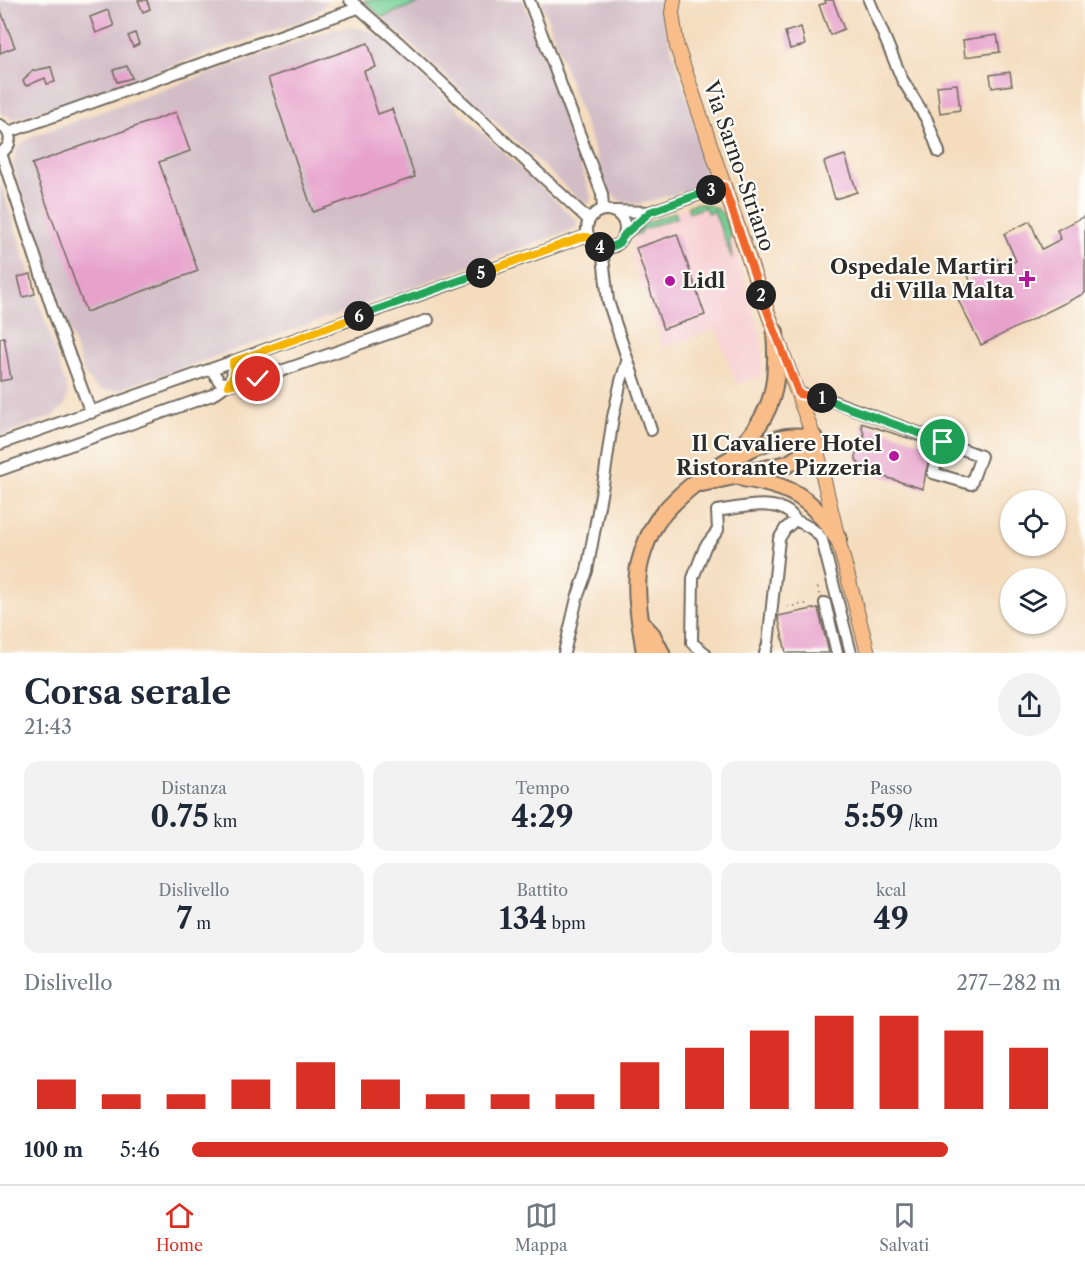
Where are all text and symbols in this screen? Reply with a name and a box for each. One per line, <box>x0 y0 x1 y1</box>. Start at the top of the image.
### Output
street label: Via Sarno-Striano <box>698 77 780 254</box>
pin: 3 <box>696 175 726 205</box>
text: 3 <box>706 180 716 200</box>
pin: 4 <box>585 232 615 262</box>
text: 4 <box>595 237 605 257</box>
place label: Ospedale Martiri di Villa Malta <box>830 254 1015 303</box>
pin: 5 <box>466 258 496 288</box>
text: 5 <box>477 263 485 283</box>
place label: Lidl <box>682 268 725 293</box>
marker: Ospedale Martiri di Villa Malta <box>1018 270 1036 288</box>
marker: Lidl <box>663 274 677 288</box>
pin: 2 <box>746 280 776 310</box>
text: 2 <box>756 285 766 305</box>
pin: 6 <box>344 301 374 331</box>
text: 6 <box>354 306 364 326</box>
pin <box>232 353 283 404</box>
icon: check <box>241 362 274 395</box>
pin: 1 <box>807 383 837 413</box>
text: 1 <box>818 388 826 408</box>
pin <box>917 416 968 467</box>
icon: arrive <box>926 425 959 458</box>
place label: Il Cavaliere Hotel Ristorante Pizzeria <box>676 431 883 480</box>
marker: Il Cavaliere Hotel Ristorante Pizzeria <box>887 449 901 463</box>
map controls <box>1000 490 1066 634</box>
button: locate <box>1000 490 1066 556</box>
button: layers <box>1000 568 1066 634</box>
text: Corsa serale <box>24 672 231 713</box>
button: share <box>998 673 1061 736</box>
text: 21:43 <box>24 715 72 739</box>
text: Distanza <box>161 778 227 798</box>
text: Tempo <box>516 778 569 798</box>
text: Passo <box>870 778 912 798</box>
text: 0.75 <box>150 798 209 835</box>
text: 4:29 <box>511 798 574 835</box>
text: 5:59 <box>844 798 904 835</box>
text: km <box>209 811 237 831</box>
text: /km <box>904 811 938 831</box>
text: Dislivello <box>158 880 229 900</box>
text: Battito <box>517 880 568 900</box>
text: kcal <box>876 880 906 900</box>
text: 7 <box>176 900 192 937</box>
text: 134 <box>499 900 547 937</box>
text: 49 <box>873 900 909 937</box>
text: m <box>192 913 211 933</box>
text: bpm <box>547 913 586 933</box>
text: Dislivello <box>24 971 112 995</box>
text: 277–282 m <box>957 971 1061 995</box>
text: 100 m <box>24 1138 83 1162</box>
text: 5:46 <box>120 1138 160 1162</box>
tab: Home <box>156 1199 203 1255</box>
tab: Mappa <box>515 1199 567 1255</box>
tab: Salvati <box>879 1199 929 1255</box>

